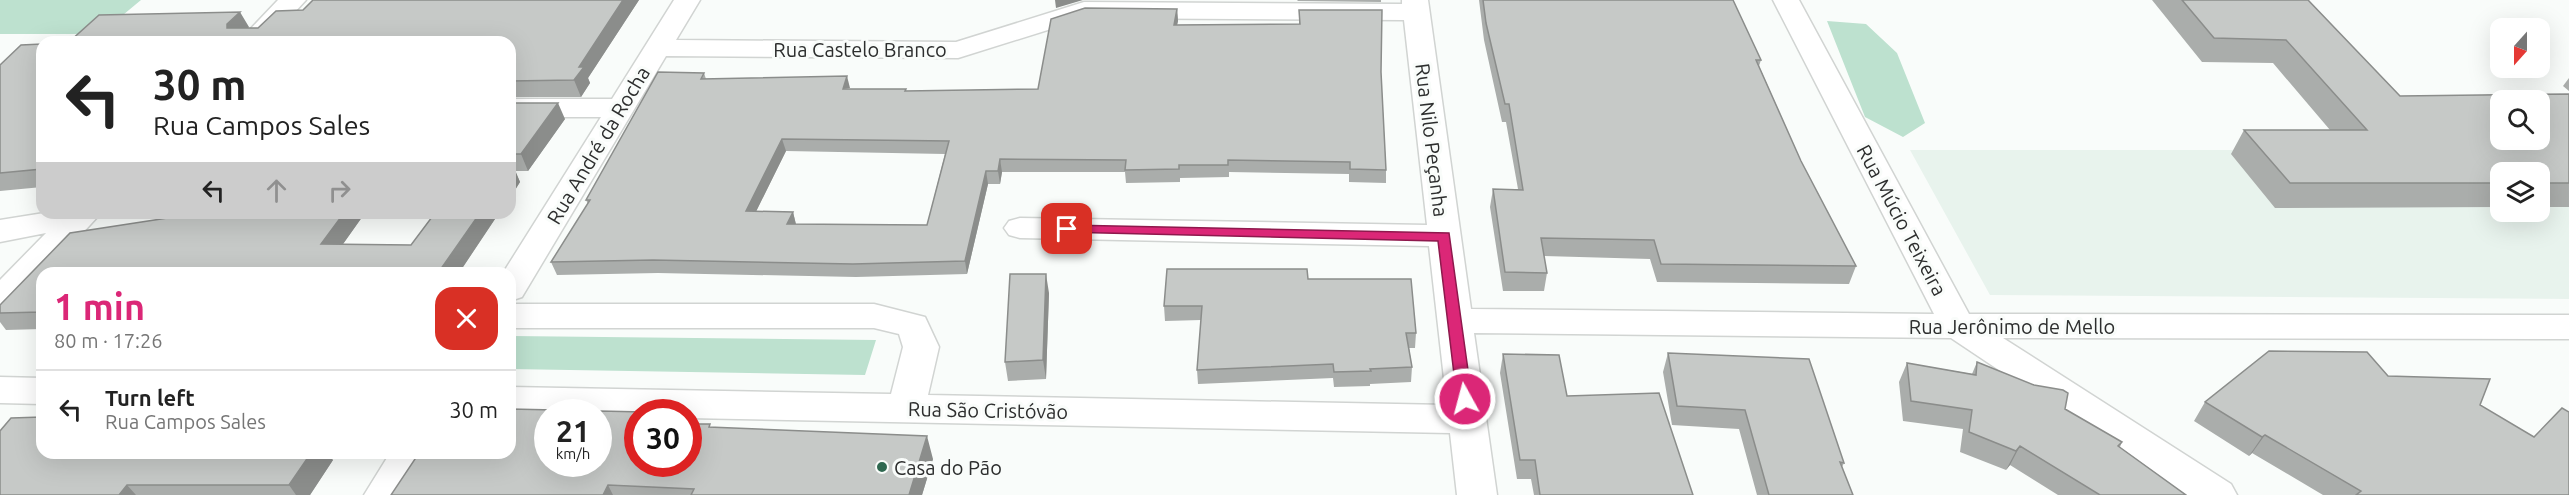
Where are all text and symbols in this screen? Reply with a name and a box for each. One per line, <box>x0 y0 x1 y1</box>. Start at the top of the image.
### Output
north arrow <box>2490 18 2550 78</box>
map controls <box>2490 18 2550 222</box>
street label: Rua Castelo Branco <box>773 38 947 61</box>
icon: left <box>54 60 132 138</box>
text: 30 m <box>153 61 247 108</box>
street label: Rua André da Rocha <box>542 62 654 228</box>
street label: Rua Nilo Peçanha <box>1411 62 1453 218</box>
button: search <box>2490 90 2550 150</box>
text: Rua Campos Sales <box>153 110 370 140</box>
street label: Rua Múcio Teixeira <box>1852 141 1952 299</box>
button: layers <box>2490 162 2550 222</box>
icon: left <box>197 174 230 207</box>
icon: ahead <box>260 174 293 207</box>
icon: right <box>323 174 356 207</box>
pin <box>1041 203 1092 254</box>
icon: arrive <box>1050 212 1083 245</box>
text: 1 min <box>54 286 145 327</box>
button: close <box>435 287 498 350</box>
street label: Rua Jerônimo de Mello <box>1909 315 2115 338</box>
text: 80 m · 17:26 <box>54 329 163 352</box>
position arrow <box>1433 367 1497 431</box>
text: Turn left <box>105 385 195 410</box>
icon: left <box>54 393 87 426</box>
text: 30 m <box>449 397 498 422</box>
street label: Rua São Cristóvão <box>908 397 1068 423</box>
speed limit sign: 30 <box>624 399 702 477</box>
text: Rua Campos Sales <box>105 410 266 433</box>
text: 21 <box>556 414 590 448</box>
text: km/h <box>556 445 590 462</box>
place label: Casa do Pão <box>894 456 1002 479</box>
marker: Casa do Pão <box>875 460 889 474</box>

